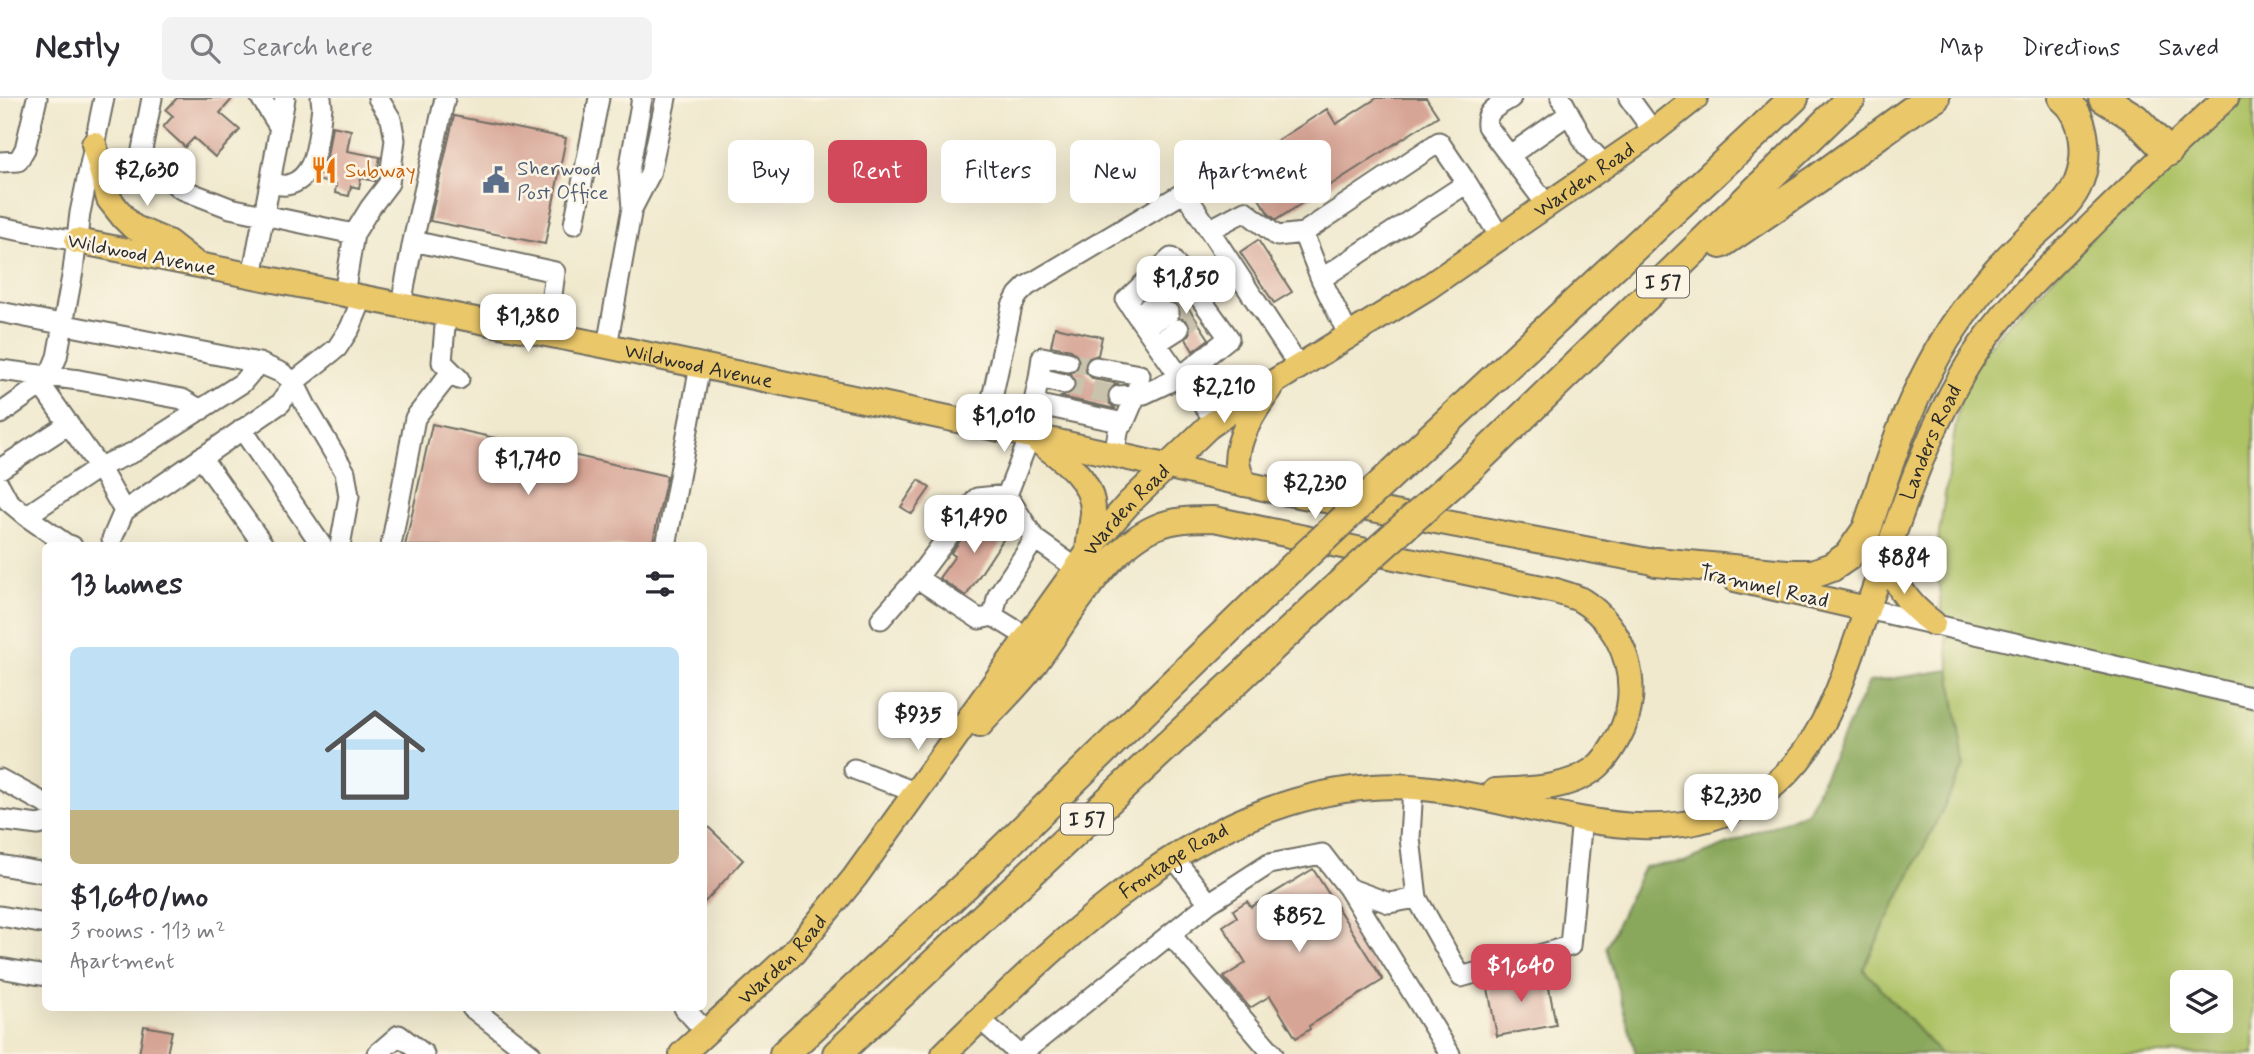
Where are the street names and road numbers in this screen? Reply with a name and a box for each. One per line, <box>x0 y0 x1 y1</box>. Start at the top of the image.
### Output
street label: Warden Road <box>1529 136 1641 225</box>
street label: Wildwood Avenue <box>65 227 219 283</box>
road number: I 57 <box>1637 266 1689 298</box>
street label: Wildwood Avenue <box>622 337 775 396</box>
street label: Landers Road <box>1894 380 1969 504</box>
street label: Warden Road <box>1077 458 1177 562</box>
street label: Trammel Road <box>1697 559 1831 615</box>
road number: I 57 <box>1061 804 1113 834</box>
street label: Frontage Road <box>1113 816 1233 906</box>
street label: Warden Road <box>732 909 834 1012</box>

